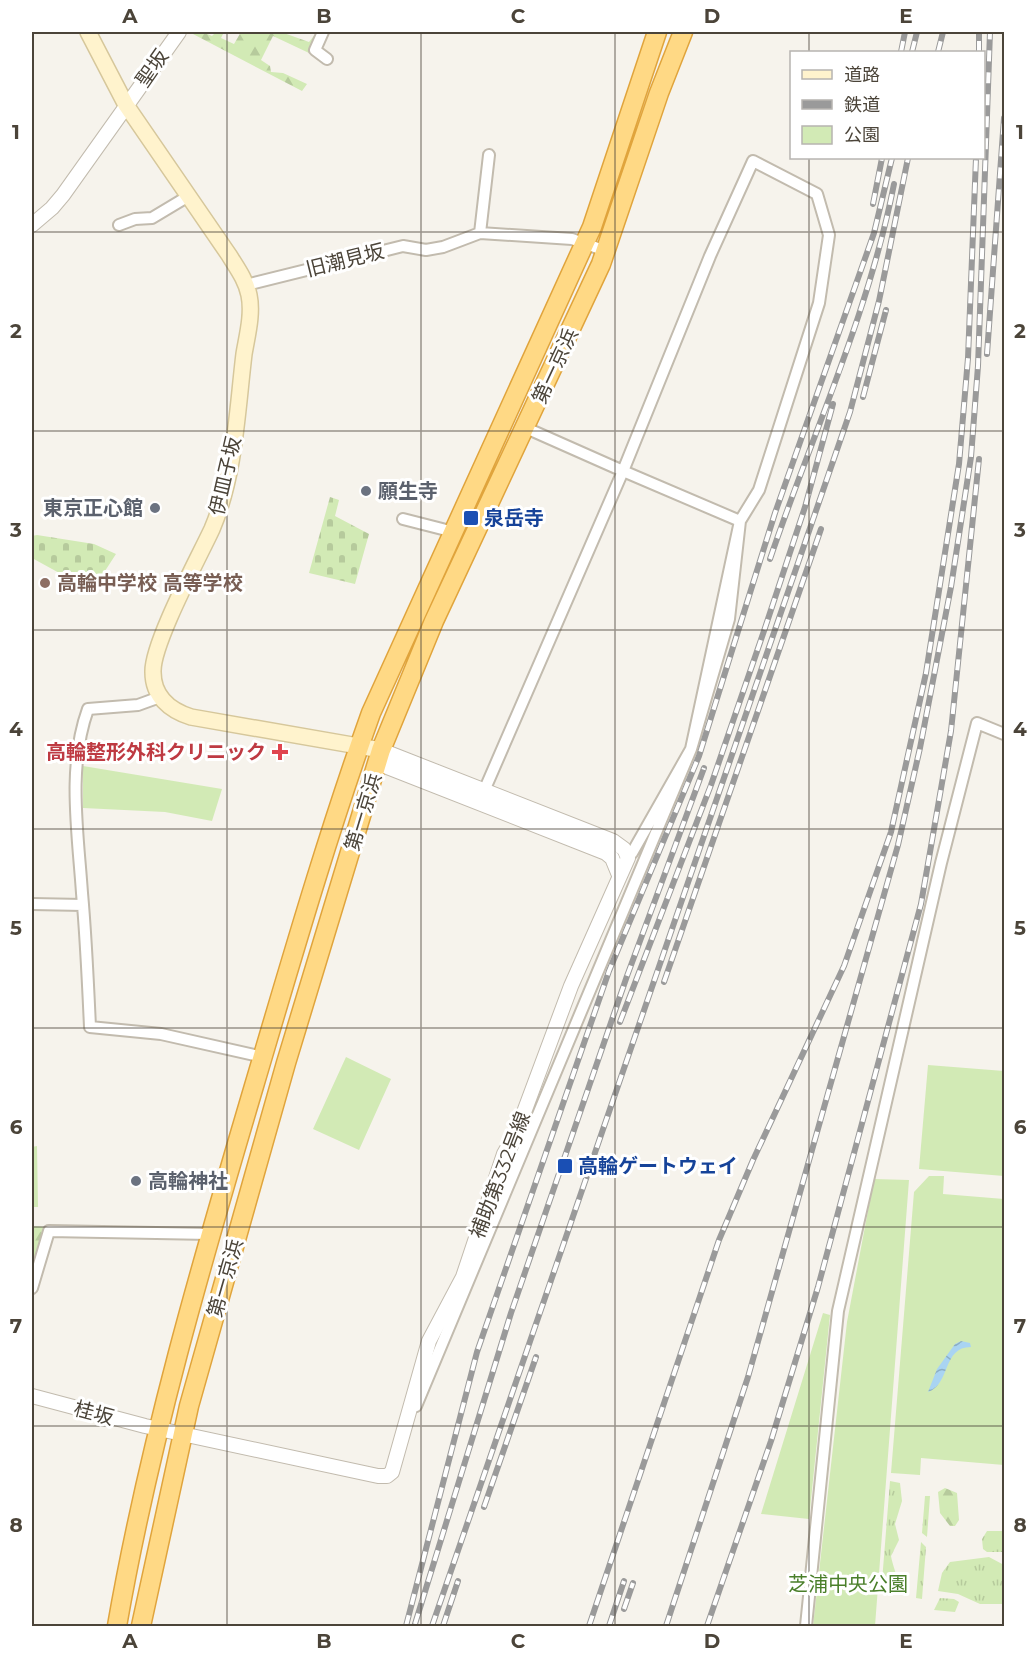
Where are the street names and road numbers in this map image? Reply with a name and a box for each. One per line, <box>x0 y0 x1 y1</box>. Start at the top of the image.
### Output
street label: 聖坂 <box>131 45 173 91</box>
street label: 旧潮見坂 <box>303 239 387 281</box>
street label: 第一京浜 <box>527 325 583 407</box>
street label: 伊皿子坂 <box>204 434 246 518</box>
street label: 第一京浜 <box>340 770 386 854</box>
street label: 補助第332号線 <box>465 1108 535 1242</box>
street label: 第一京浜 <box>202 1236 248 1320</box>
street label: 桂坂 <box>72 1396 116 1430</box>

